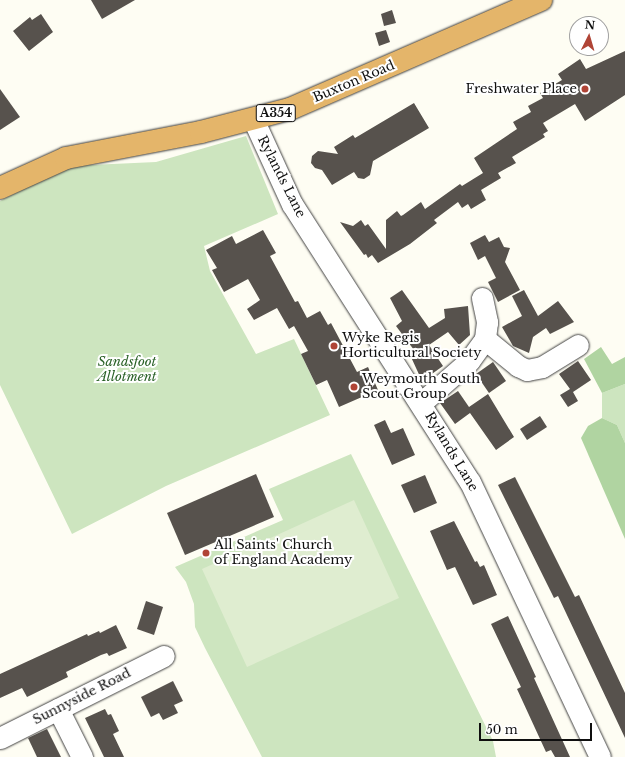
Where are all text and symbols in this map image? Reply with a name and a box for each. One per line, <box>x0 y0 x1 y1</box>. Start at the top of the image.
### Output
north arrow <box>569 16 609 56</box>
text: N <box>584 18 596 32</box>
street label: Buxton Road <box>311 58 397 106</box>
place label: Freshwater Place <box>465 81 577 97</box>
marker: Freshwater Place <box>580 84 590 94</box>
road number: A354 <box>255 103 297 123</box>
street label: Rylands Lane <box>254 133 308 221</box>
place label: Wyke Regis Horticultural Society <box>342 331 482 362</box>
marker: Wyke Regis Horticultural Society <box>329 341 339 351</box>
park label: Sandsfoot Allotment <box>97 355 157 386</box>
place label: Weymouth South Scout Group <box>362 372 480 403</box>
marker: Weymouth South Scout Group <box>349 382 359 392</box>
street label: Rylands Lane <box>421 409 481 495</box>
place label: All Saints' Church of England Academy <box>214 538 353 569</box>
marker: All Saints' Church of England Academy <box>201 548 211 558</box>
street label: Sunnyside Road <box>30 666 134 728</box>
scale bar <box>481 715 594 741</box>
text: 50 m <box>486 722 518 737</box>

